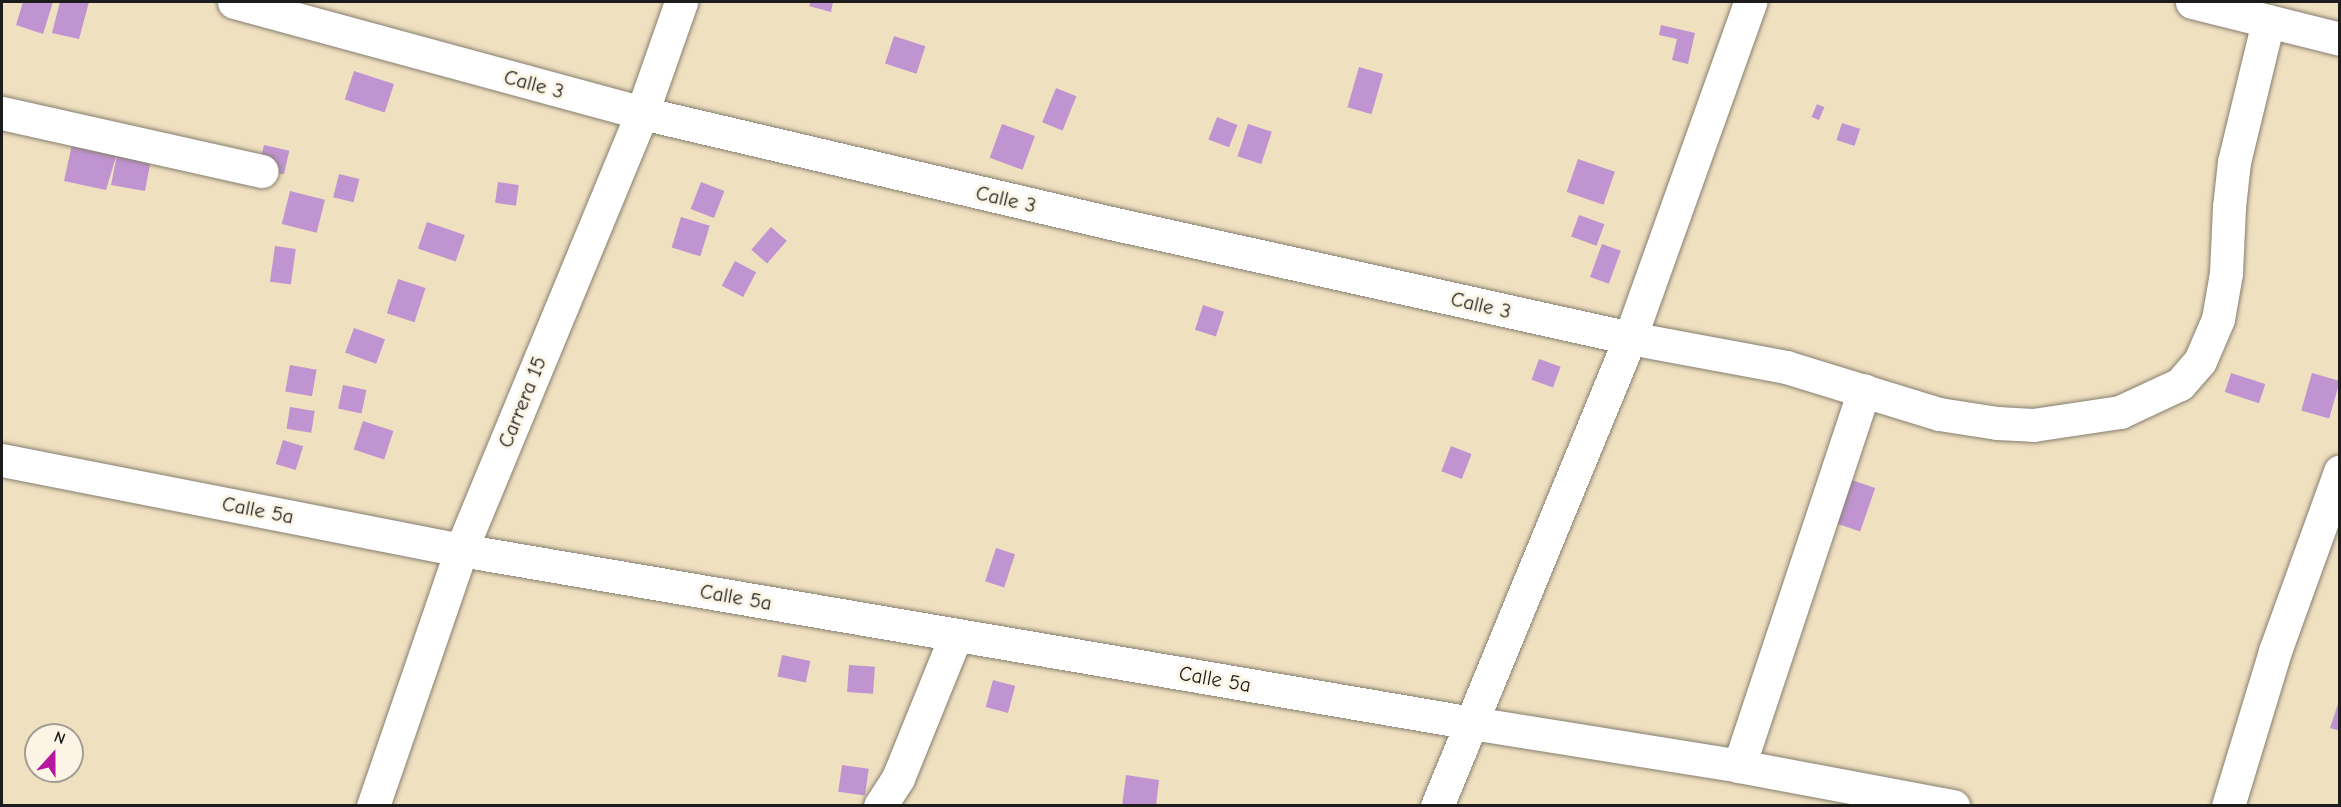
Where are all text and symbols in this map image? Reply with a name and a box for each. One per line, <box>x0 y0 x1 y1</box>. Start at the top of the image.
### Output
street label: Calle 3 <box>501 64 567 104</box>
street label: Calle 3 <box>973 180 1039 218</box>
street label: Calle 3 <box>1448 286 1514 324</box>
street label: Carrera 15 <box>492 353 552 451</box>
street label: Calle 5a <box>220 491 296 529</box>
street label: Calle 5a <box>698 578 774 616</box>
street label: Calle 5a <box>1177 660 1253 698</box>
north arrow <box>24 723 84 783</box>
text: N <box>52 728 68 748</box>

